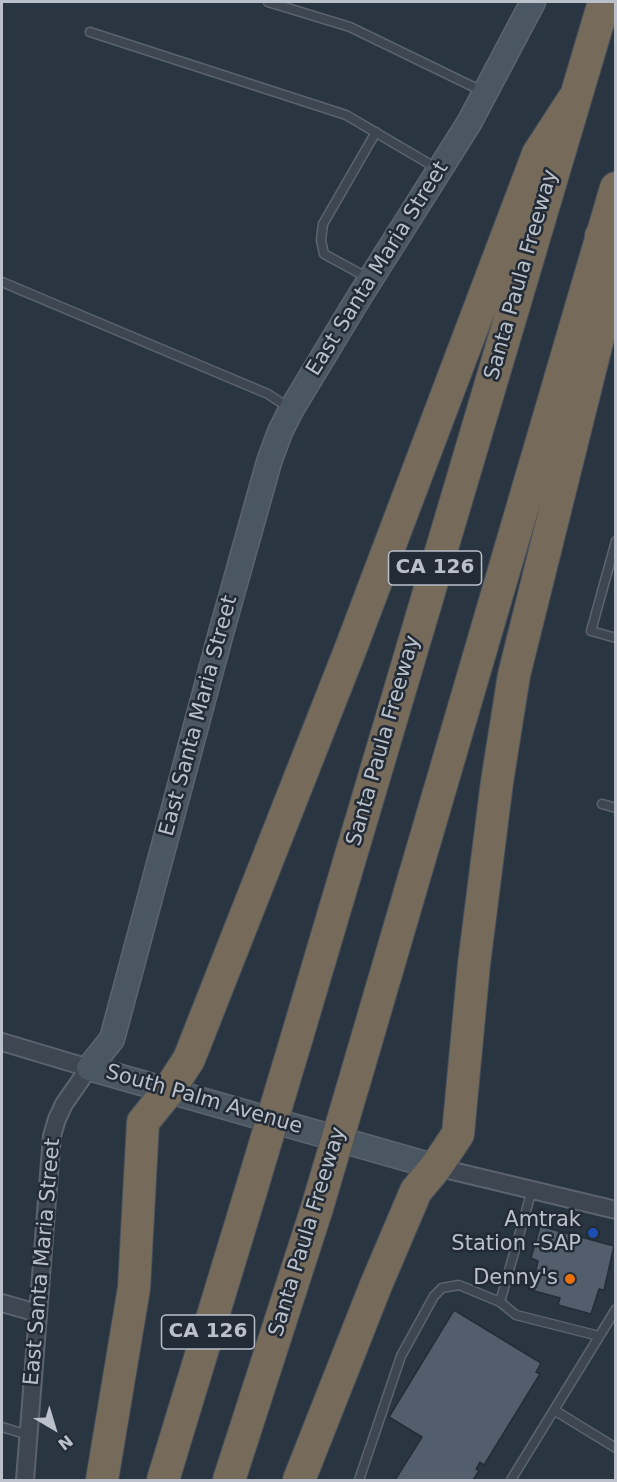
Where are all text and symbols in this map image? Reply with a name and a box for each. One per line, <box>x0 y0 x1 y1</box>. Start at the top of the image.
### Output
street label: East Santa Maria Street <box>302 157 454 381</box>
street label: Santa Paula Freeway <box>480 167 564 383</box>
road number: CA 126 <box>388 551 482 585</box>
street label: East Santa Maria Street <box>155 593 243 839</box>
street label: Santa Paula Freeway <box>342 633 426 849</box>
street label: South Palm Avenue <box>103 1060 305 1140</box>
street label: Santa Paula Freeway <box>264 1124 352 1340</box>
street label: East Santa Maria Street <box>20 1137 66 1387</box>
place label: Amtrak Station -SAP <box>451 1208 581 1258</box>
marker: Amtrak Station -SAP <box>586 1226 600 1240</box>
place label: Denny's <box>473 1266 558 1292</box>
marker: Denny's <box>563 1272 577 1286</box>
road number: CA 126 <box>162 1315 254 1349</box>
north arrow <box>24 1398 84 1458</box>
text: N <box>54 1431 77 1454</box>

